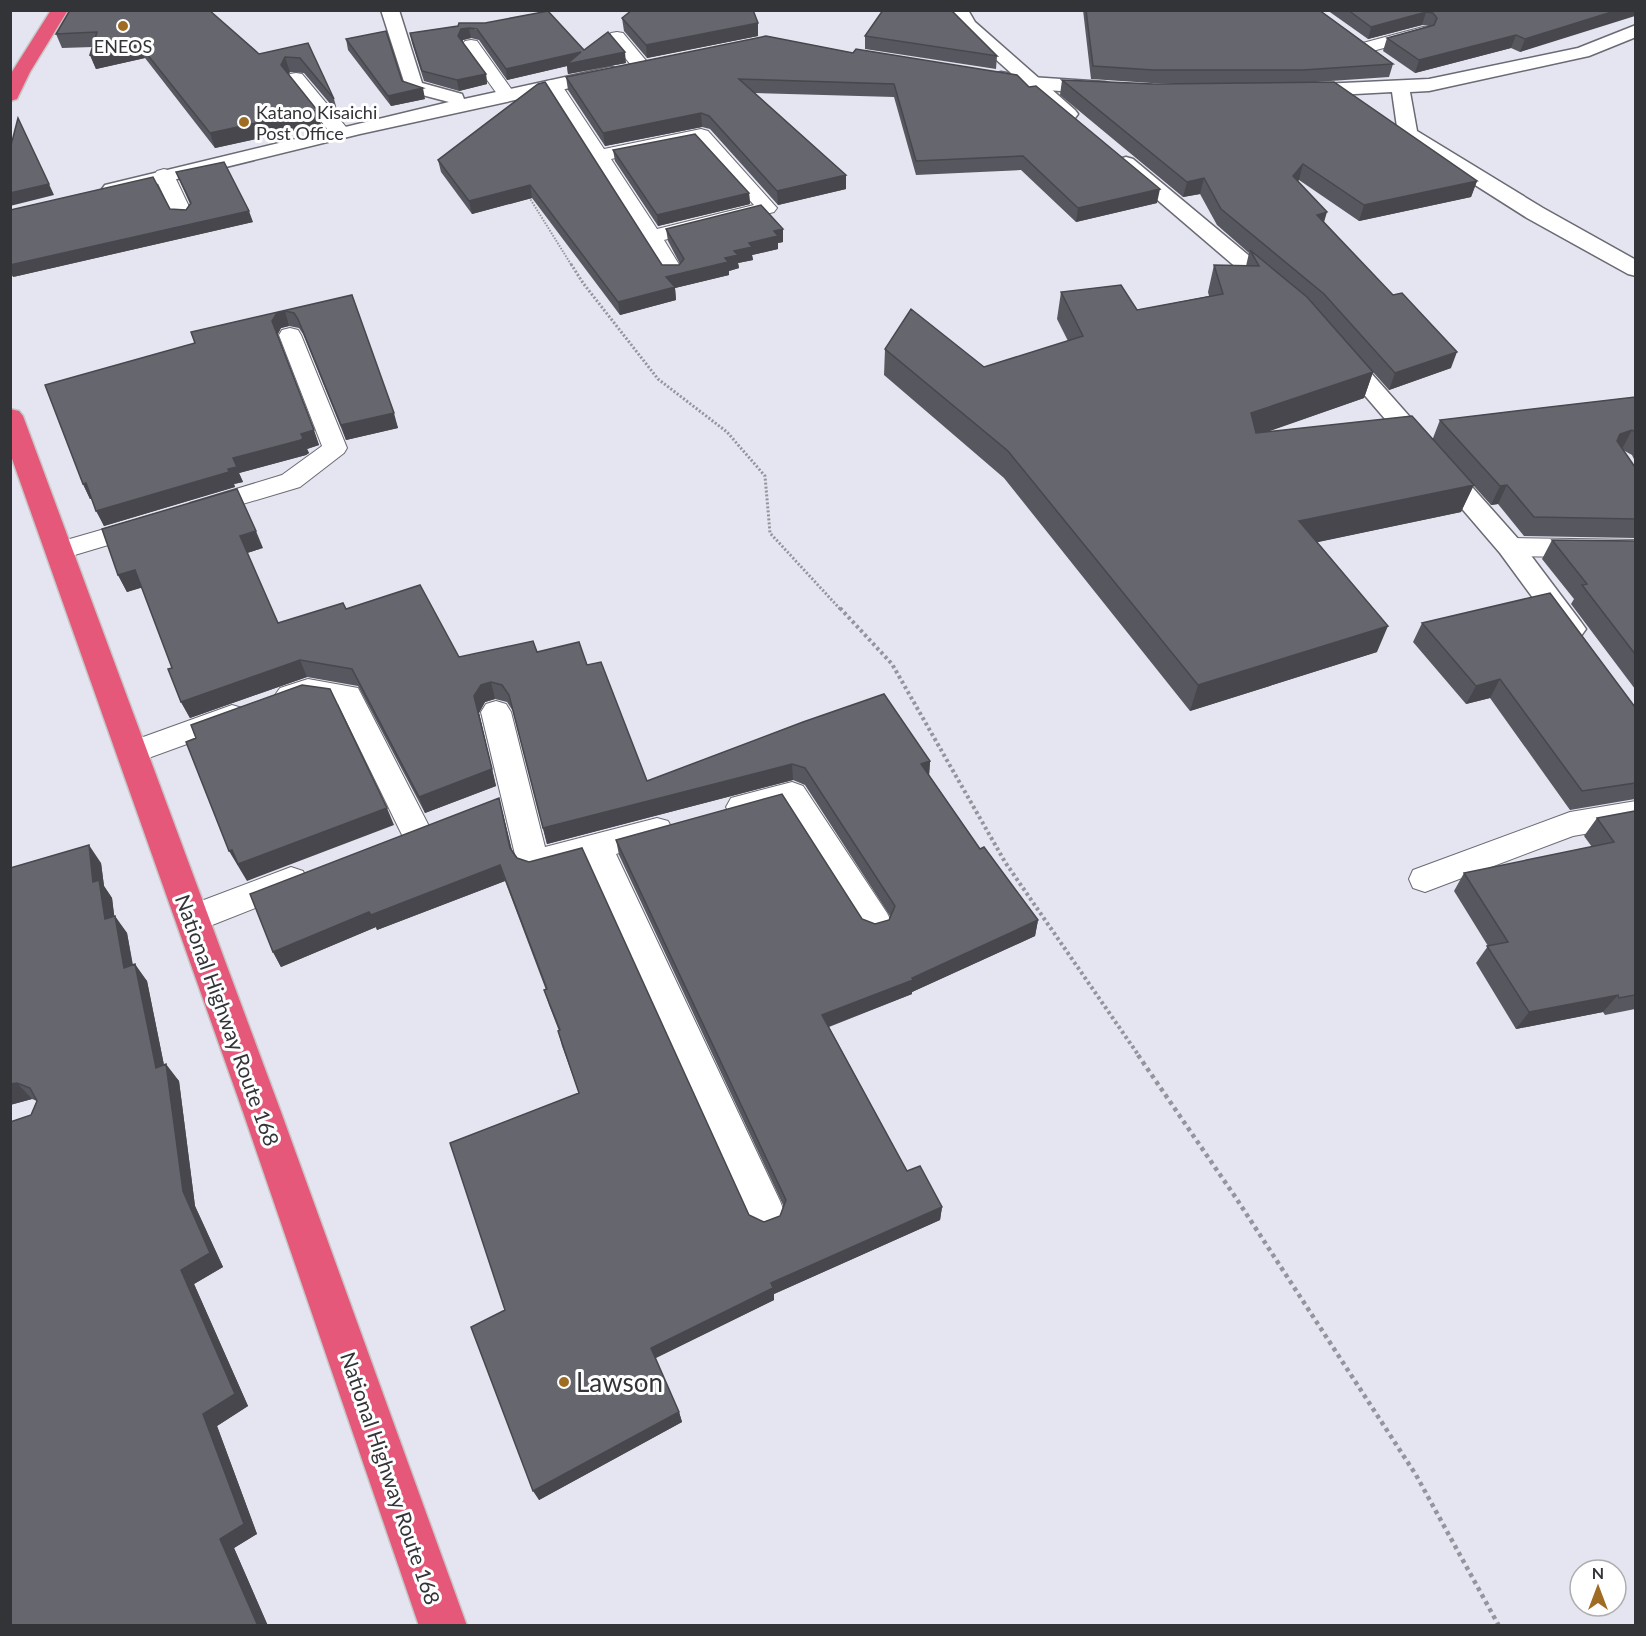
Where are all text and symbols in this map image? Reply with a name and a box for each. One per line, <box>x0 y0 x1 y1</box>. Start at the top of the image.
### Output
marker: ENEOS <box>116 19 130 33</box>
place label: ENEOS <box>94 35 152 57</box>
place label: Katano Kisaichi Post Office <box>256 101 377 144</box>
marker: Katano Kisaichi Post Office <box>237 115 251 129</box>
street label: National Highway Route 168 <box>171 891 285 1149</box>
street label: National Highway Route 168 <box>336 1348 446 1608</box>
place label: Lawson <box>576 1366 663 1398</box>
marker: Lawson <box>557 1375 571 1389</box>
north arrow <box>1568 1558 1628 1618</box>
text: N <box>1592 1563 1604 1582</box>

